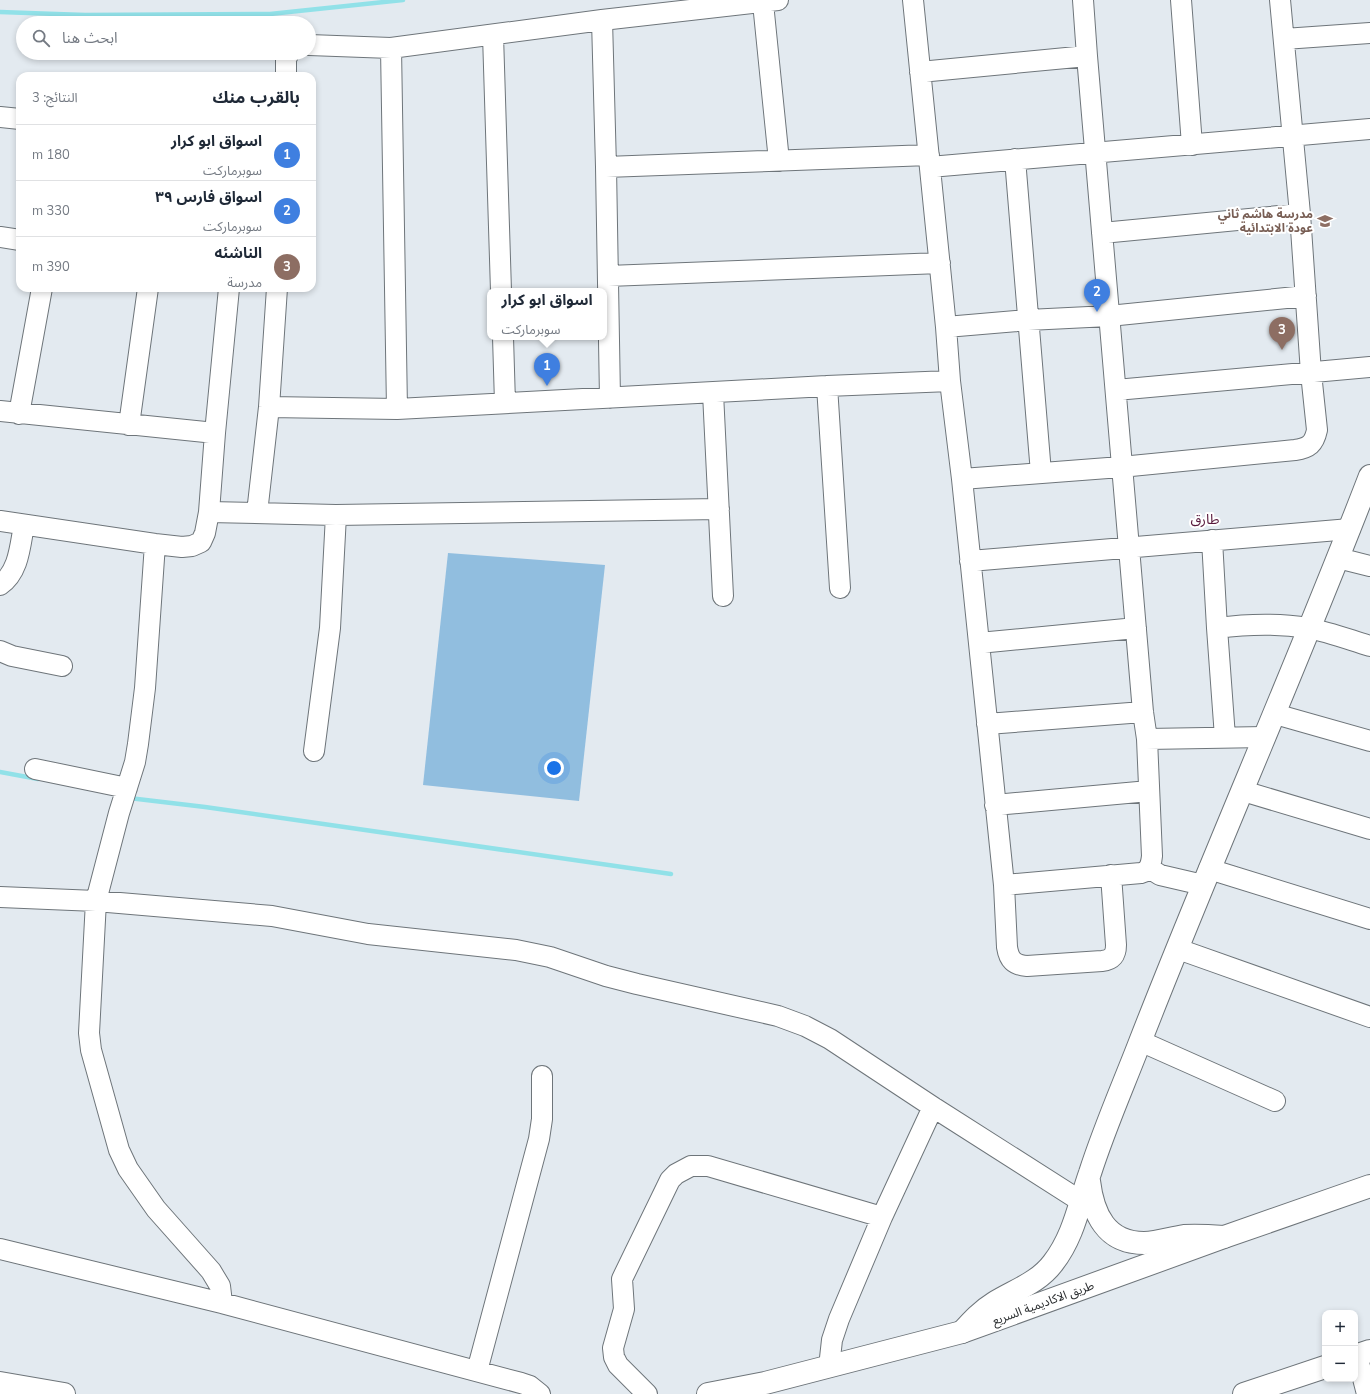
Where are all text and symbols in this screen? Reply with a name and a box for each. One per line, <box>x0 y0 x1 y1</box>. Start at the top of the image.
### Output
search box <box>16 16 316 60</box>
icon: search <box>30 27 52 49</box>
text: ابحث هنا <box>62 28 118 48</box>
text: بالقرب منك <box>213 86 300 109</box>
text: النتائج: 3 <box>32 89 78 107</box>
text: اسواق ابو كرار <box>171 131 262 151</box>
text: 180 m <box>32 146 70 164</box>
text: 1 <box>283 146 291 164</box>
text: سوبرماركت <box>203 162 262 180</box>
text: اسواق فارس ٣٩ <box>155 187 262 207</box>
text: 330 m <box>32 202 70 220</box>
text: 2 <box>283 202 291 220</box>
place label: مدرسة هاشم ثاني عودة الابتدائية <box>1218 206 1313 236</box>
school or university icon: مدرسة هاشم ثاني عودة الابتدائية <box>1316 212 1334 230</box>
text: سوبرماركت <box>203 218 262 236</box>
text: الناشئه <box>215 243 262 263</box>
text: 390 m <box>32 258 70 276</box>
text: 3 <box>283 258 291 276</box>
text: مدرسة <box>227 274 262 292</box>
pin: 2 <box>1084 279 1110 312</box>
popup <box>487 288 607 340</box>
text: اسواق ابو كرار <box>501 290 593 310</box>
pin: 3 <box>1269 317 1295 350</box>
text: سوبرماركت <box>501 321 560 339</box>
pin: 1 <box>534 353 560 386</box>
district label: طارق <box>1190 510 1220 529</box>
your location <box>544 758 564 778</box>
street label: طريق الاكاديمية السريع <box>990 1277 1097 1330</box>
map controls <box>1322 1310 1358 1382</box>
button: + <box>1322 1310 1358 1346</box>
button: − <box>1322 1346 1358 1382</box>

